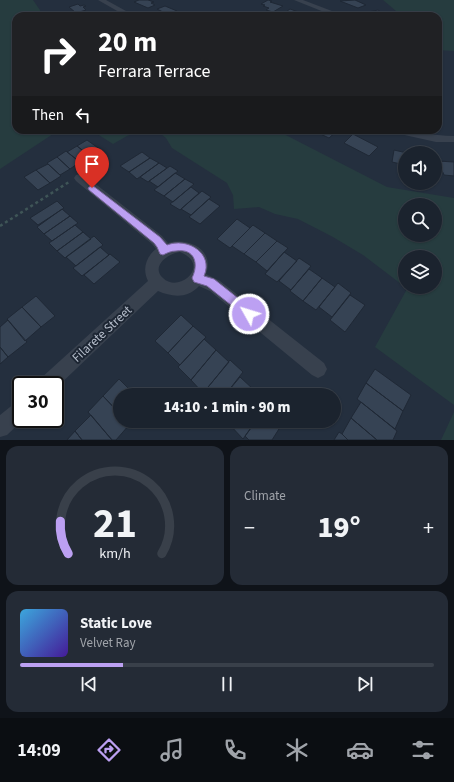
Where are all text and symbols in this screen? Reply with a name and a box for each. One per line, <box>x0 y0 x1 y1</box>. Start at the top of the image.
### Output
text: 20 m <box>98 22 157 62</box>
icon: right <box>32 28 84 80</box>
text: Ferrara Terrace <box>98 59 210 84</box>
icon: left <box>72 104 94 126</box>
text: Then <box>32 105 64 126</box>
map controls <box>398 146 442 294</box>
button: sound <box>398 146 442 190</box>
pin <box>75 147 109 188</box>
icon: arrive <box>81 153 103 175</box>
button: search <box>398 198 442 242</box>
button: layers <box>398 250 442 294</box>
position arrow <box>228 293 270 335</box>
street label: Filarete Street <box>68 301 136 367</box>
speed limit sign: 30 <box>12 376 64 428</box>
text: 14:10 · 1 min · 90 m <box>164 397 290 418</box>
text: Climate <box>244 487 286 505</box>
text: 21 <box>93 493 137 553</box>
text: 19° <box>317 506 361 549</box>
text: − <box>244 512 255 544</box>
text: + <box>423 512 434 544</box>
text: km/h <box>99 542 131 563</box>
text: Static Love <box>80 613 152 634</box>
text: Velvet Ray <box>80 634 136 652</box>
icon: previous <box>78 673 100 695</box>
icon: pause <box>216 673 238 695</box>
icon: next <box>354 673 376 695</box>
icon: directions <box>95 736 123 764</box>
icon: music <box>158 736 186 764</box>
icon: phone <box>221 736 249 764</box>
icon: climate <box>283 736 311 764</box>
icon: car <box>346 736 374 764</box>
icon: filters <box>409 736 437 764</box>
text: 14:09 <box>17 738 61 763</box>

